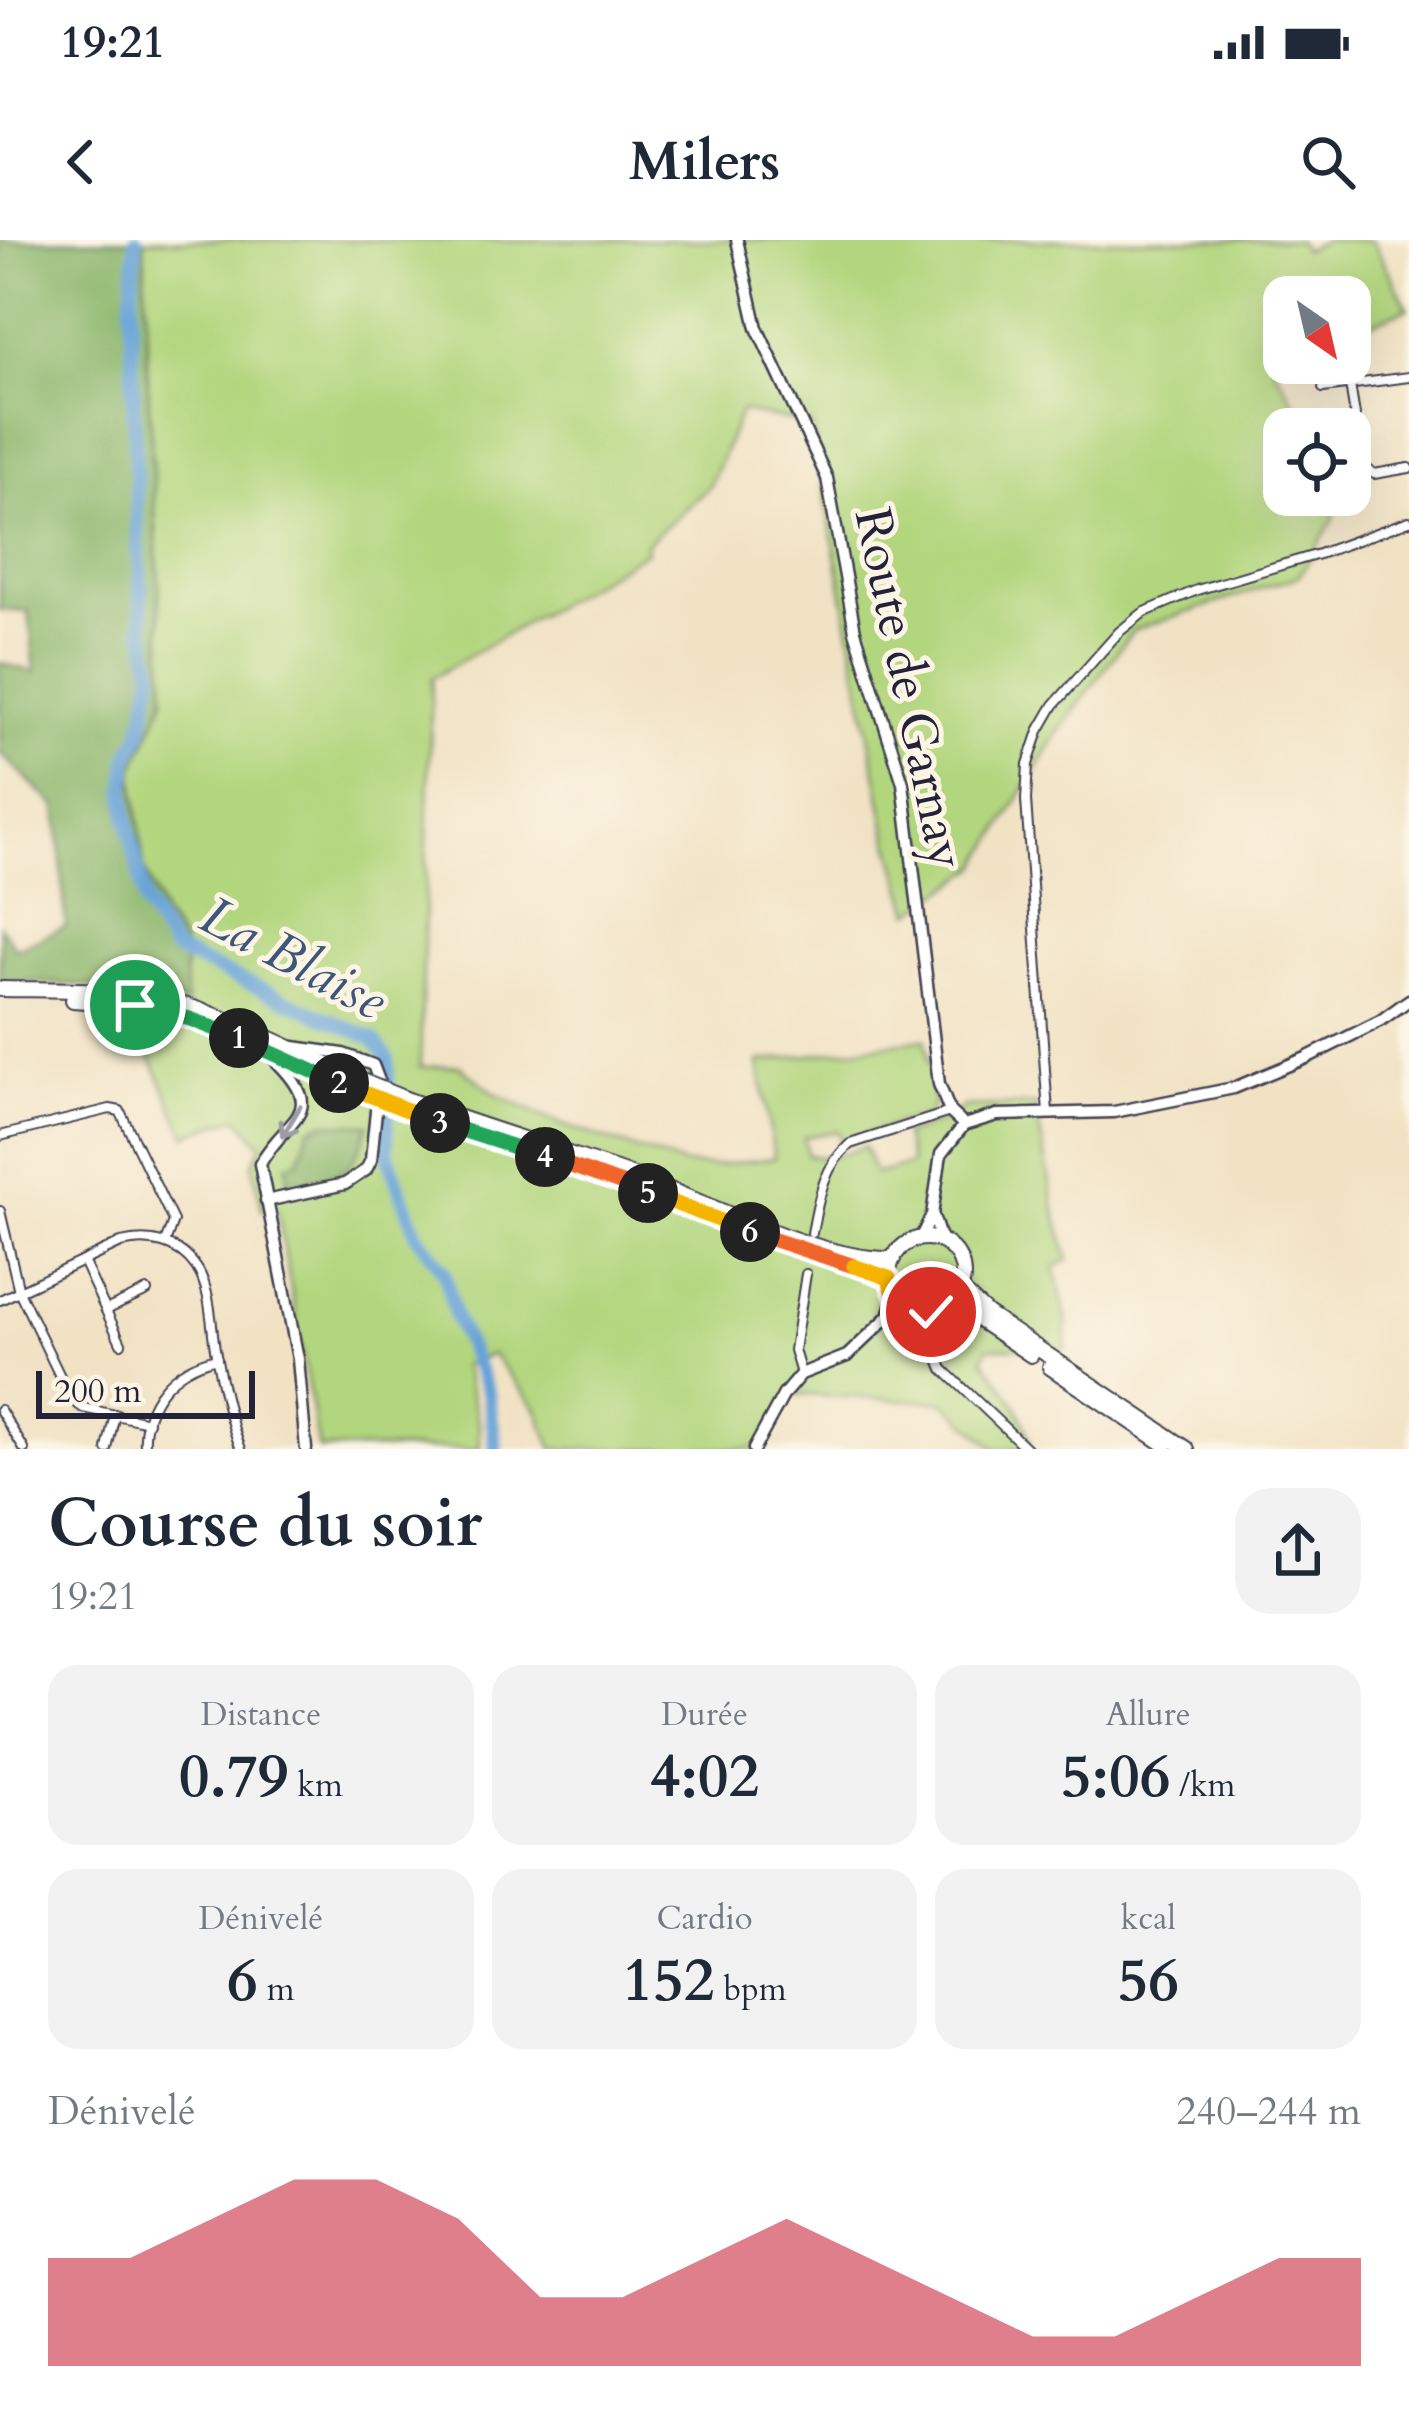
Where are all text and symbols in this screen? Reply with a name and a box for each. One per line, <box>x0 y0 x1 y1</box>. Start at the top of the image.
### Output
text: 19:21 <box>60 12 165 73</box>
text: Milers <box>629 126 780 199</box>
icon: back <box>48 129 114 195</box>
icon: search <box>1295 129 1361 195</box>
north arrow <box>1263 276 1371 384</box>
map controls <box>1263 276 1371 516</box>
button: locate <box>1263 408 1371 516</box>
street label: Route de Garnay <box>837 502 981 875</box>
water label: La Blaise <box>187 880 400 1039</box>
pin <box>84 954 186 1056</box>
icon: arrive <box>102 972 168 1038</box>
pin: 1 <box>209 1008 269 1068</box>
text: 1 <box>231 1015 247 1060</box>
pin: 2 <box>309 1053 369 1113</box>
text: 2 <box>331 1060 347 1105</box>
pin: 3 <box>410 1093 470 1153</box>
text: 3 <box>432 1100 448 1145</box>
one-way arrow <box>278 1105 302 1139</box>
pin: 4 <box>515 1127 575 1187</box>
text: 4 <box>537 1134 553 1179</box>
pin: 5 <box>618 1163 678 1223</box>
text: 5 <box>640 1170 656 1215</box>
pin: 6 <box>720 1202 780 1262</box>
text: 6 <box>742 1209 758 1254</box>
pin <box>880 1261 982 1363</box>
icon: check <box>898 1279 964 1345</box>
scale bar <box>36 1365 255 1418</box>
text: 200 m <box>54 1369 141 1414</box>
text: Course du soir <box>48 1480 482 1569</box>
button: share <box>1235 1488 1361 1614</box>
text: 19:21 <box>48 1570 138 1623</box>
text: Distance <box>201 1692 321 1737</box>
text: Durée <box>661 1692 748 1737</box>
text: Allure <box>1105 1692 1191 1737</box>
text: 0.79 <box>179 1737 288 1818</box>
text: 4:02 <box>650 1737 759 1818</box>
text: 5:06 <box>1061 1737 1170 1818</box>
text: km <box>288 1763 343 1808</box>
text: /km <box>1170 1763 1236 1808</box>
text: Dénivelé <box>198 1896 323 1941</box>
text: Cardio <box>656 1896 753 1941</box>
text: kcal <box>1120 1896 1176 1941</box>
text: 6 <box>227 1941 258 2022</box>
text: 152 <box>622 1941 715 2022</box>
text: 56 <box>1117 1941 1179 2022</box>
text: m <box>258 1967 295 2012</box>
text: bpm <box>715 1967 787 2012</box>
text: Dénivelé <box>48 2085 196 2138</box>
text: 240–244 m <box>1176 2085 1361 2138</box>

